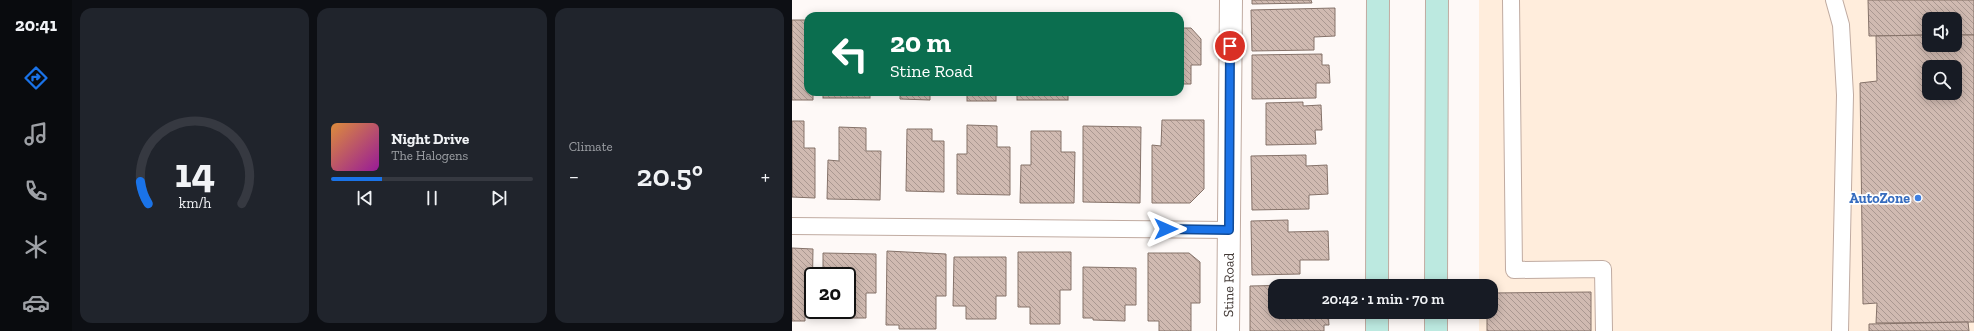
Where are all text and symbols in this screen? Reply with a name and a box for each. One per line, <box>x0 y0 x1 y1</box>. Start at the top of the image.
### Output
map controls <box>1922 12 1962 100</box>
button: sound <box>1922 12 1962 52</box>
text: 20:41 <box>15 14 57 36</box>
text: 20 m <box>890 26 951 59</box>
icon: left <box>824 28 876 80</box>
pin <box>1213 29 1247 63</box>
icon: arrive <box>1219 35 1241 57</box>
text: Stine Road <box>890 60 973 82</box>
button: search <box>1922 60 1962 100</box>
icon: directions <box>22 64 50 92</box>
icon: music <box>22 120 50 148</box>
text: Night Drive <box>391 130 469 148</box>
text: Climate <box>569 139 613 154</box>
text: 14 <box>174 147 215 197</box>
text: The Halogens <box>391 148 468 163</box>
text: 20.5° <box>637 158 703 194</box>
text: − <box>569 163 579 190</box>
text: + <box>761 163 770 190</box>
icon: phone <box>22 177 50 205</box>
icon: previous <box>354 187 376 209</box>
icon: pause <box>421 187 443 209</box>
icon: next <box>488 187 510 209</box>
place label: AutoZone <box>1849 190 1910 207</box>
marker: AutoZone <box>1913 193 1923 203</box>
text: km/h <box>178 194 211 211</box>
position arrow <box>1145 208 1187 250</box>
icon: climate <box>22 233 50 261</box>
street label: Stine Road <box>1220 252 1238 317</box>
speed limit sign: 20 <box>804 267 856 319</box>
icon: car <box>22 289 50 317</box>
text: 20:42 · 1 min · 70 m <box>1322 290 1444 308</box>

